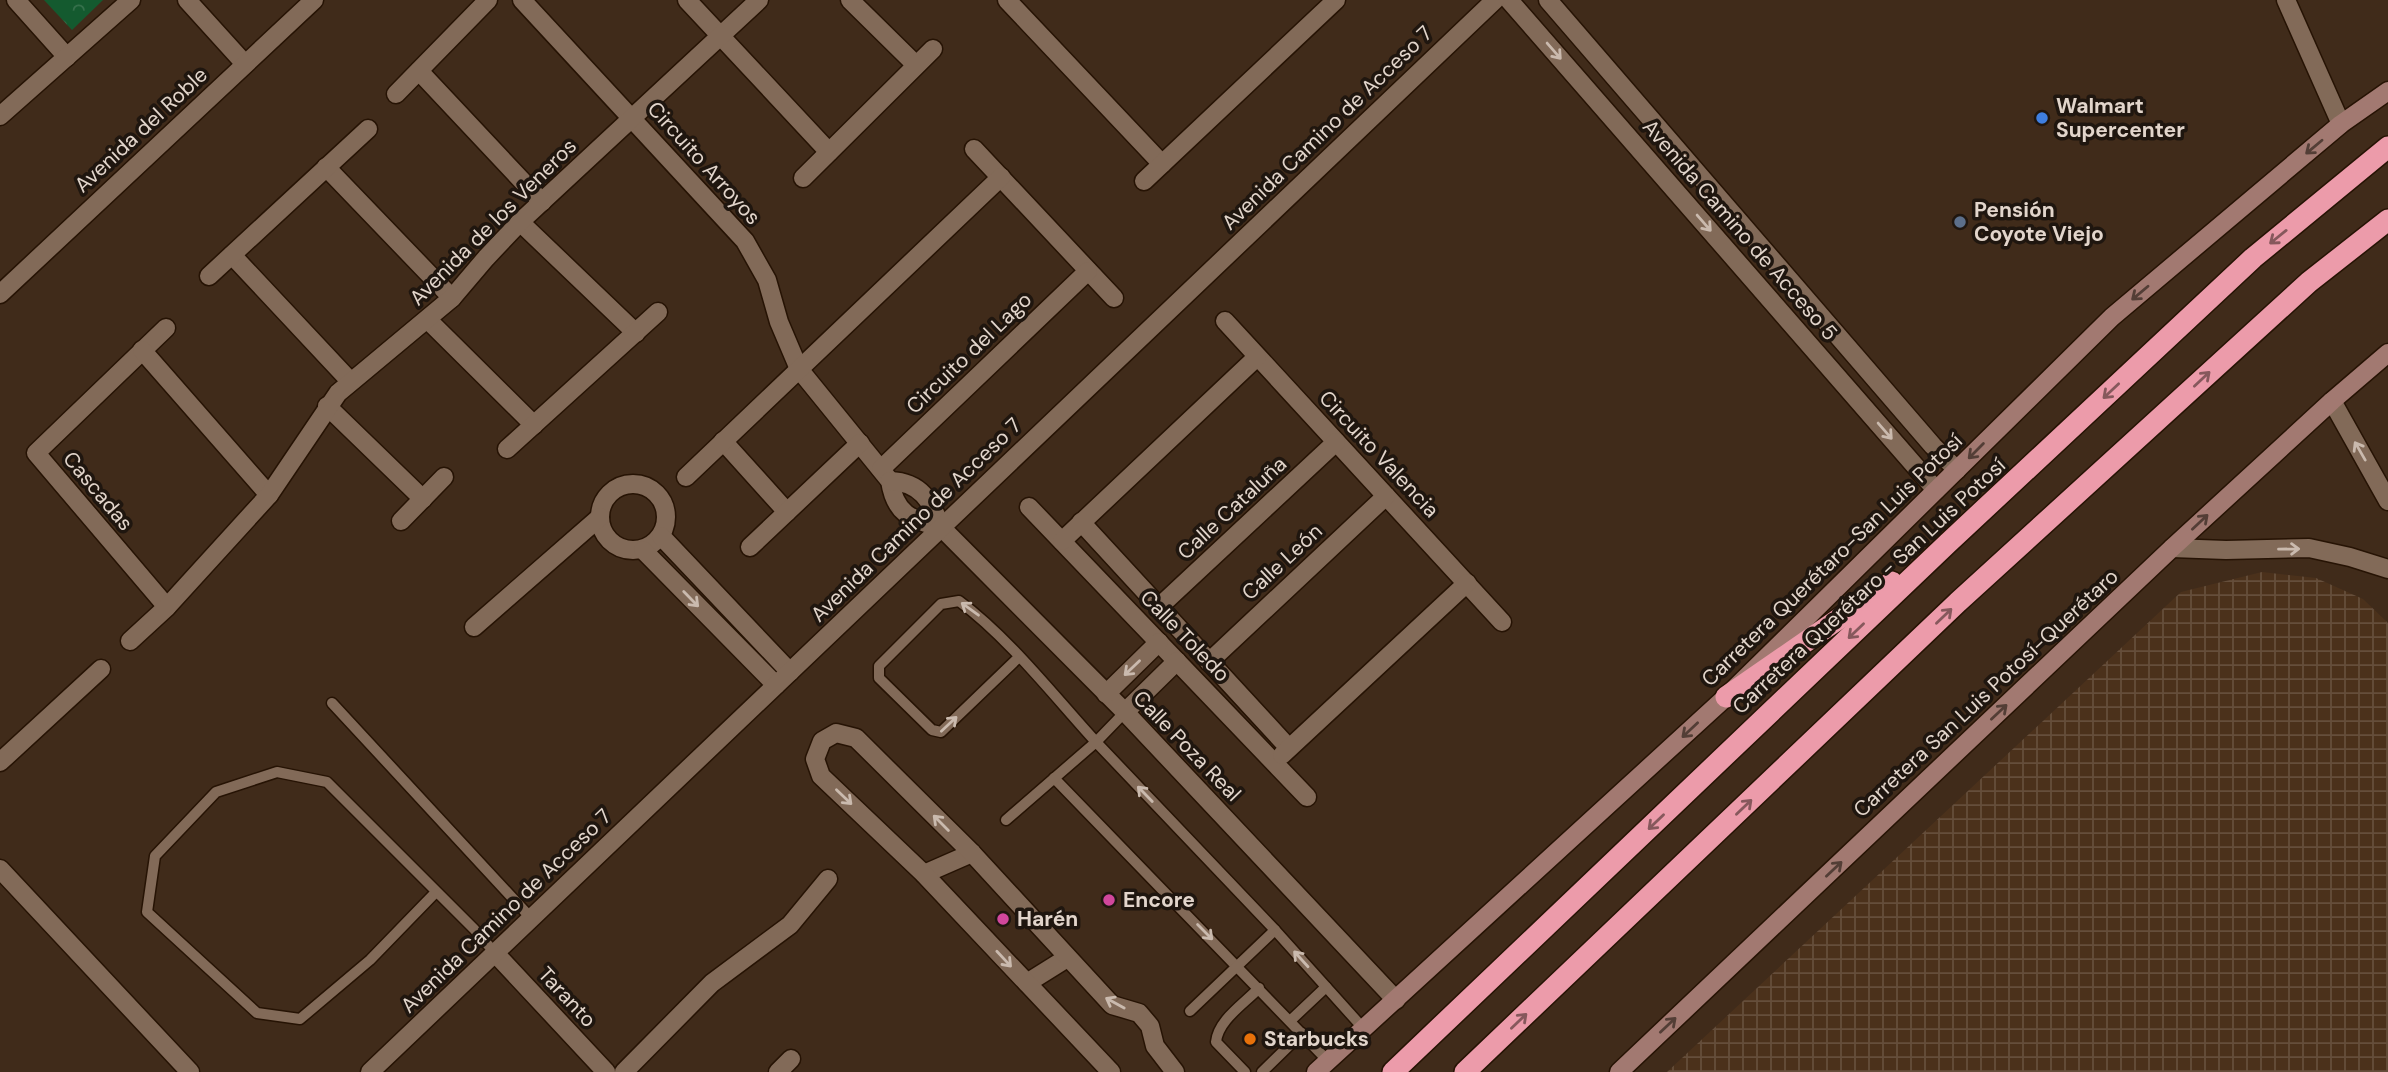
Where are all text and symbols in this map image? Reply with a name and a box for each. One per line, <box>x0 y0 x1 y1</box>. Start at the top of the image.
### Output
street label: Avenida Camino de Acceso 7 <box>1216 20 1438 236</box>
one-way arrow <box>1546 42 1562 60</box>
street label: Avenida del Roble <box>69 61 214 199</box>
place label: Walmart Supercenter <box>2056 92 2185 144</box>
street label: Circuito Arroyos <box>641 95 767 231</box>
marker: Walmart Supercenter <box>2034 110 2050 126</box>
street label: Avenida Camino de Acceso 5 <box>1636 114 1844 346</box>
street label: Avenida de los Veneros <box>403 132 583 312</box>
one-way arrow <box>2305 139 2323 155</box>
place label: Pensión Coyote Viejo <box>1974 196 2104 248</box>
one-way arrow <box>1696 213 1712 231</box>
marker: Pensión Coyote Viejo <box>1952 214 1968 230</box>
one-way arrow <box>2270 229 2288 245</box>
one-way arrow <box>2131 285 2149 301</box>
street label: Circuito del Lago <box>900 286 1038 420</box>
one-way arrow <box>2193 371 2210 388</box>
one-way arrow <box>2103 382 2120 399</box>
street label: Circuito Valencia <box>1313 384 1445 524</box>
street label: Avenida Camino de Acceso 7 <box>805 412 1027 628</box>
one-way arrow <box>1877 422 1893 440</box>
street label: Carretera Querétaro-San Luis Potosí <box>1695 427 1969 693</box>
one-way arrow <box>2353 441 2366 462</box>
one-way arrow <box>1968 442 1985 459</box>
street label: Cascadas <box>57 445 139 537</box>
street label: Calle Cataluña <box>1171 450 1293 566</box>
street label: Carretera Querétaro - San Luis Potosí <box>1726 452 2012 720</box>
one-way arrow <box>2191 514 2208 531</box>
street label: Calle León <box>1236 518 1328 606</box>
one-way arrow <box>2278 542 2301 555</box>
street label: Carretera San Luis Potosí-Querétaro <box>1848 563 2124 823</box>
street label: Calle Toledo <box>1134 584 1236 688</box>
one-way arrow <box>682 590 699 607</box>
one-way arrow <box>961 602 980 617</box>
one-way arrow <box>1935 608 1952 625</box>
one-way arrow <box>1848 622 1865 639</box>
one-way arrow <box>1124 660 1141 677</box>
street label: Calle Poza Real <box>1127 685 1247 807</box>
one-way arrow <box>1990 704 2007 721</box>
one-way arrow <box>940 715 957 732</box>
one-way arrow <box>1682 721 1699 738</box>
one-way arrow <box>1136 786 1153 803</box>
one-way arrow <box>835 789 852 806</box>
one-way arrow <box>1735 798 1752 815</box>
street label: Avenida Camino de Acceso 7 <box>395 803 617 1019</box>
one-way arrow <box>1648 813 1665 830</box>
one-way arrow <box>933 814 950 831</box>
one-way arrow <box>1825 860 1842 877</box>
place label: Encore <box>1123 886 1195 914</box>
marker: Encore <box>1101 892 1117 908</box>
place label: Harén <box>1017 905 1078 933</box>
marker: Harén <box>995 911 1011 927</box>
one-way arrow <box>1196 923 1213 940</box>
one-way arrow <box>996 950 1012 968</box>
one-way arrow <box>1292 951 1309 968</box>
street label: Taranto <box>532 961 602 1033</box>
one-way arrow <box>1106 996 1126 1010</box>
one-way arrow <box>1511 1012 1528 1029</box>
one-way arrow <box>1659 1017 1677 1034</box>
place label: Starbucks <box>1264 1025 1369 1053</box>
marker: Starbucks <box>1242 1031 1258 1047</box>

